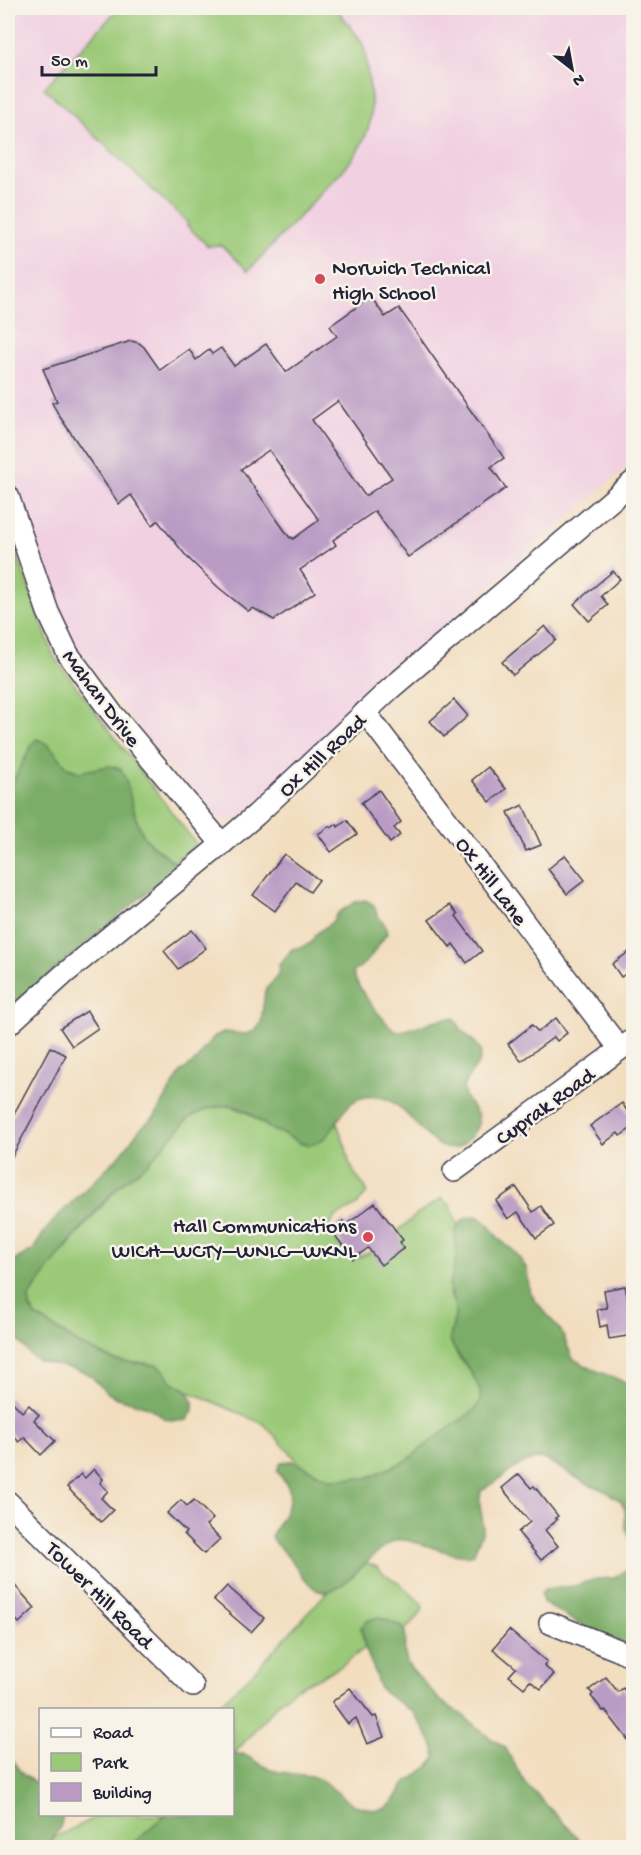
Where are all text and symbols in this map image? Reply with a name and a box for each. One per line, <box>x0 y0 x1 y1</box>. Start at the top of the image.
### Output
scale bar <box>42 39 156 77</box>
north arrow <box>542 39 602 99</box>
text: 50 m <box>51 52 88 73</box>
text: N <box>568 68 587 90</box>
place label: Norwich Technical High School <box>332 257 491 308</box>
marker: Norwich Technical High School <box>313 272 327 286</box>
street label: Mahan Drive <box>55 646 145 754</box>
street label: Ox Hill Road <box>275 708 374 804</box>
street label: Ox Hill Lane <box>448 833 532 932</box>
street label: Cuprak Road <box>492 1062 603 1153</box>
place label: Hall Communications WICH–WCTY–WNLC–WKNL <box>112 1215 357 1266</box>
marker: Hall Communications WICH–WCTY–WNLC–WKNL <box>361 1230 375 1244</box>
street label: Tower Hill Road <box>38 1536 159 1658</box>
legend <box>39 1708 234 1816</box>
text: Road <box>93 1724 134 1745</box>
text: Park <box>92 1754 129 1775</box>
text: Building <box>92 1784 152 1805</box>

